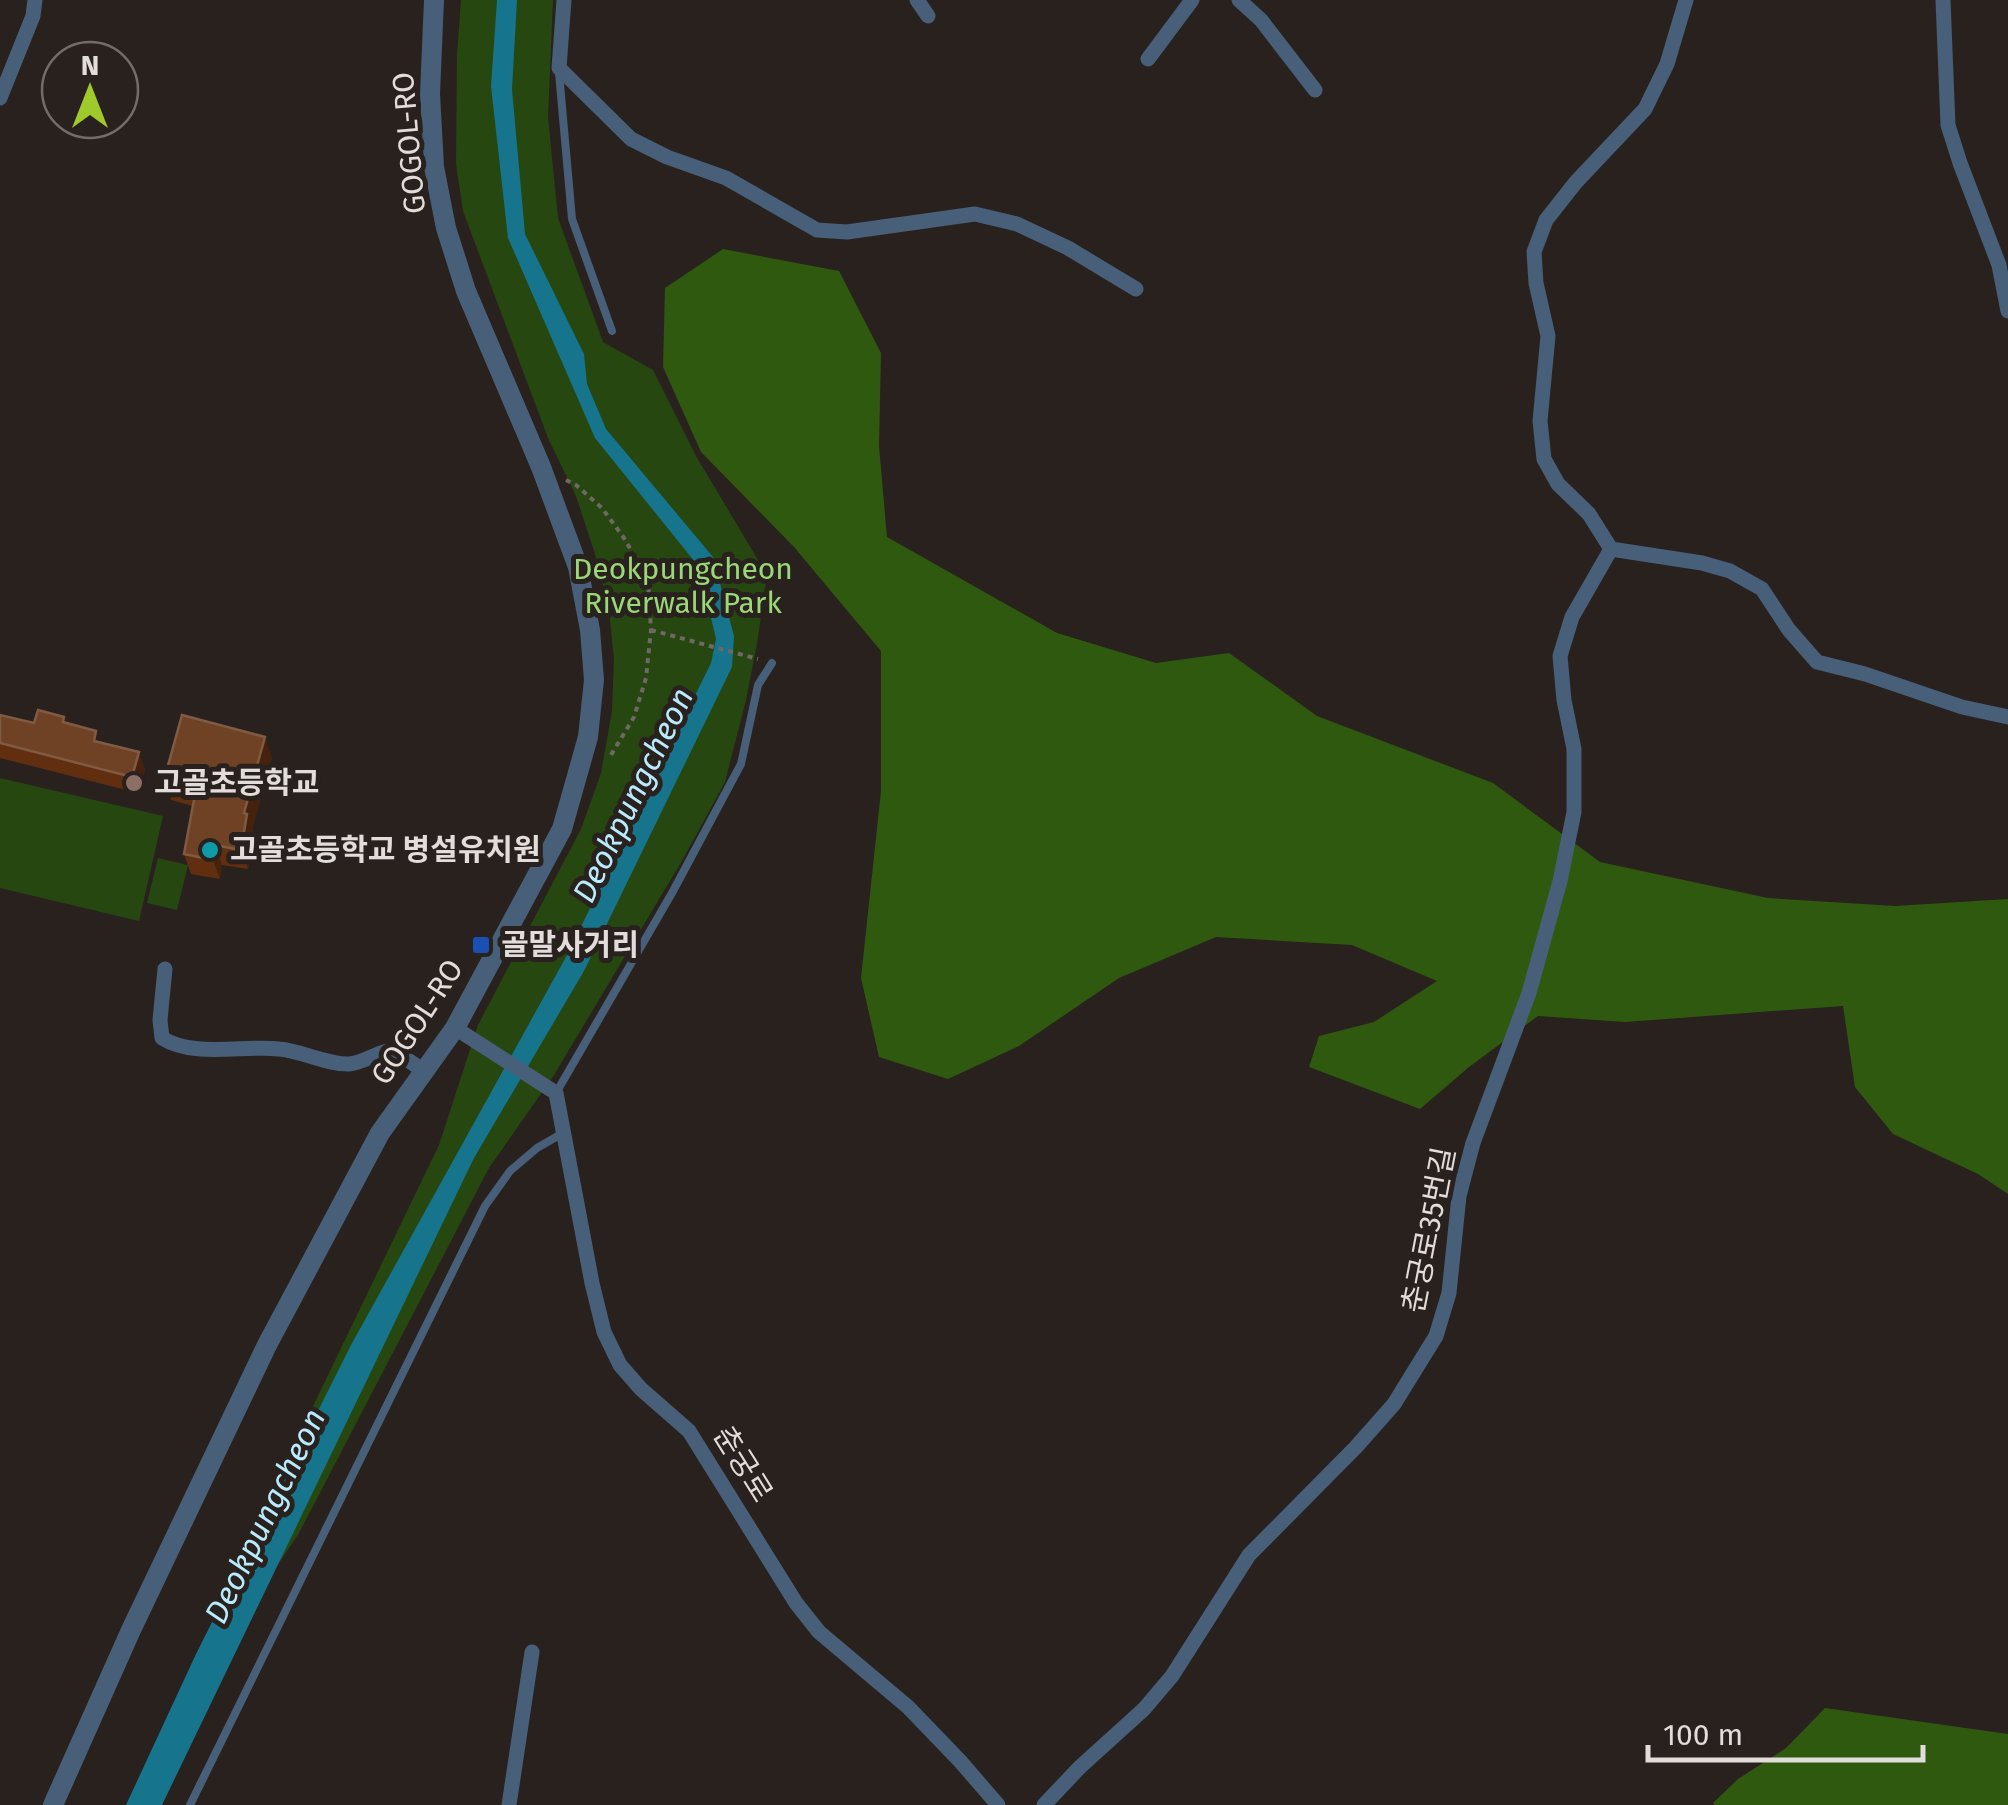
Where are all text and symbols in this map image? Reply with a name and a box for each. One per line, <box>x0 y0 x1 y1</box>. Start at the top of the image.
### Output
north arrow <box>40 40 140 140</box>
text: N <box>81 49 99 82</box>
street label: GOGOL-RO <box>385 71 433 215</box>
park label: Deokpungcheon Riverwalk Park <box>573 551 793 621</box>
water label: Deokpungcheon <box>565 682 701 908</box>
place label: 고골초등학교 <box>154 765 320 801</box>
marker: 고골초등학교 <box>123 772 145 794</box>
place label: 고골초등학교 병설유치원 <box>230 832 541 868</box>
marker: 고골초등학교 병설유치원 <box>199 839 221 861</box>
place label: 골말사거리 <box>501 927 639 963</box>
marker: 골말사거리 <box>470 934 492 956</box>
street label: GOGOL-RO <box>363 953 471 1091</box>
street label: 춘궁로35번길 <box>1395 1144 1463 1316</box>
water label: Deokpungcheon <box>197 1403 333 1629</box>
street label: 춘궁로 <box>706 1419 780 1509</box>
scale bar <box>1648 1700 1923 1762</box>
text: 100 m <box>1663 1717 1743 1753</box>

